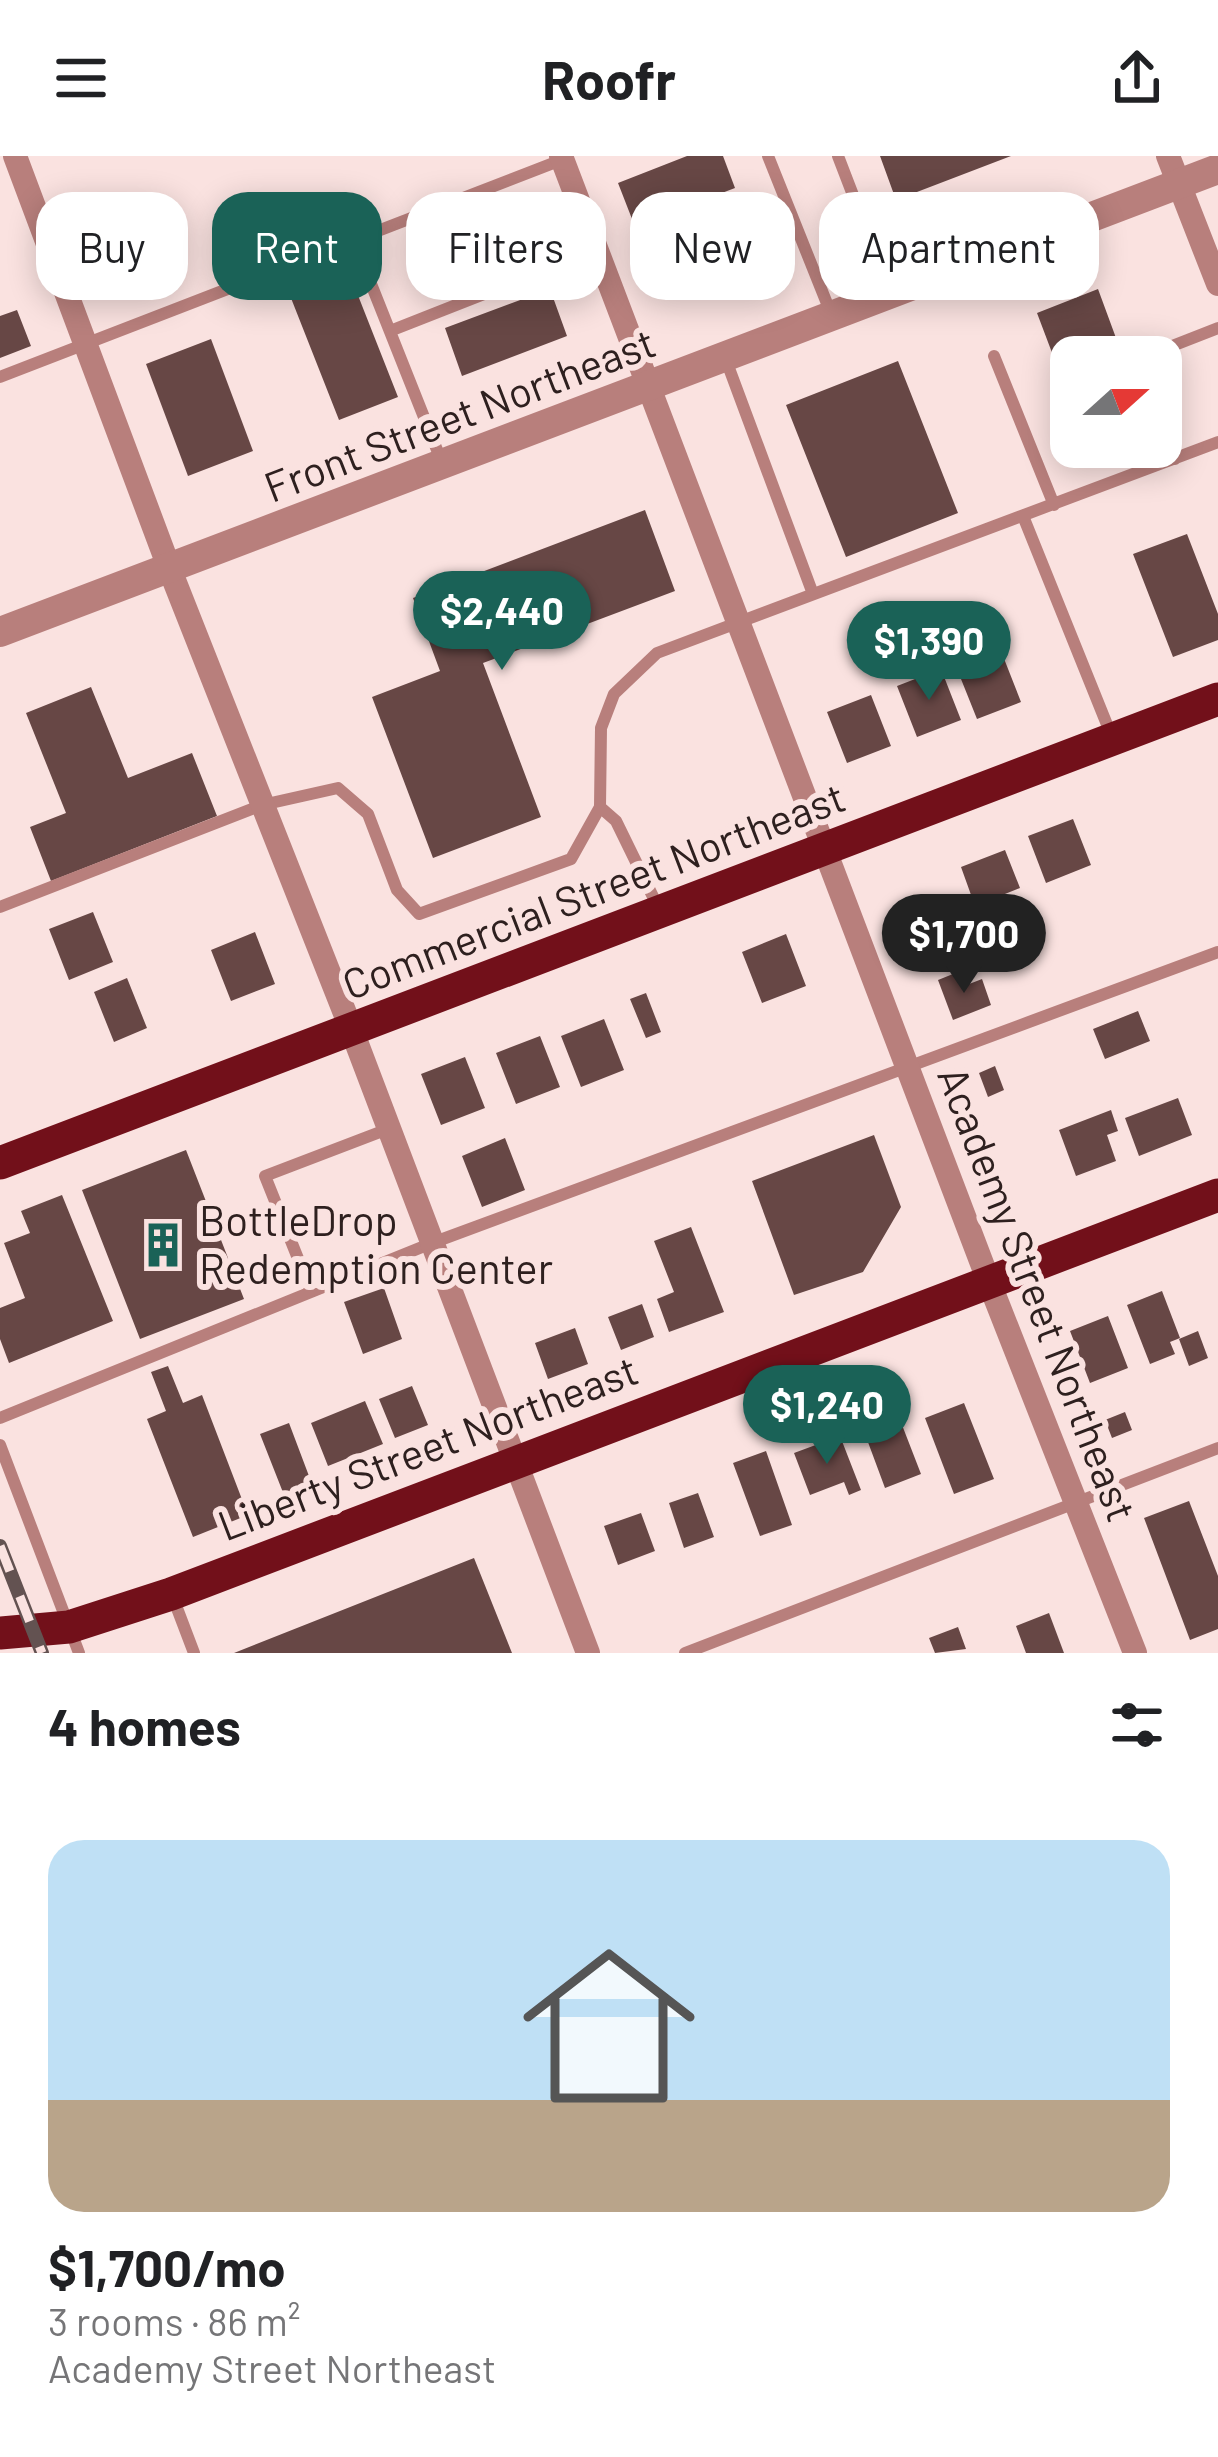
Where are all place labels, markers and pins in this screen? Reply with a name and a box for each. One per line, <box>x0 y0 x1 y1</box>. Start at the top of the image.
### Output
pin: $2,440 <box>404 571 600 673</box>
pin: $1,390 <box>831 601 1027 703</box>
pin: $1,700 <box>866 894 1062 996</box>
place label: BottleDrop Redemption Center <box>199 1194 553 1293</box>
building icon: BottleDrop Redemption Center <box>138 1220 188 1270</box>
pin: $1,240 <box>729 1365 925 1467</box>

